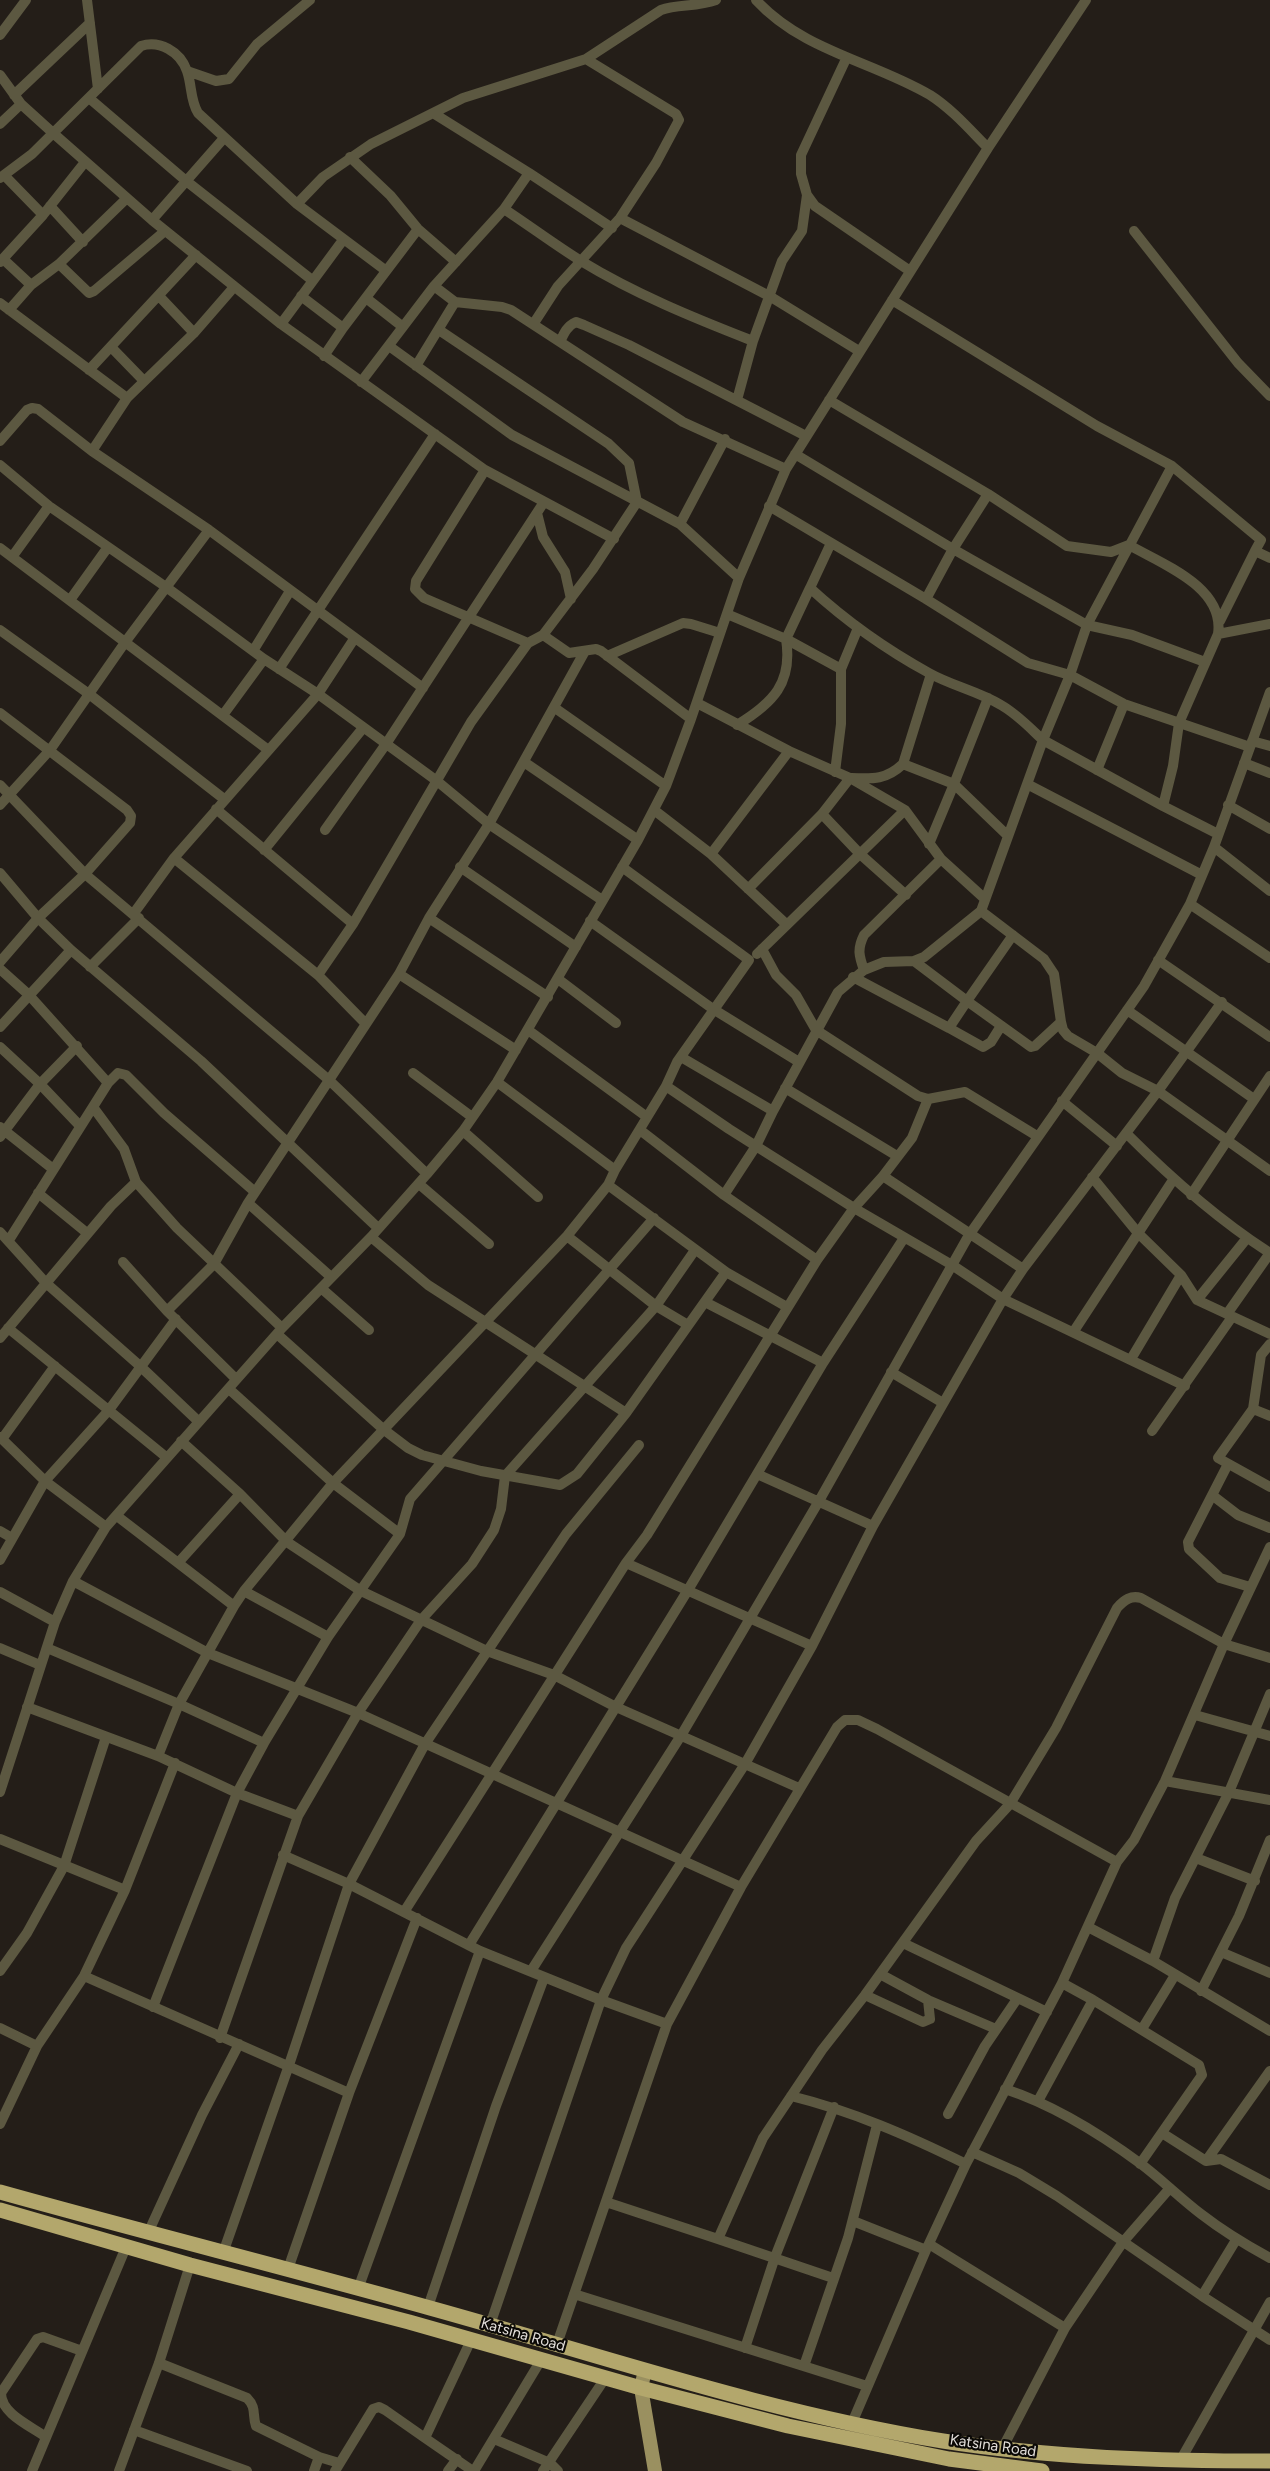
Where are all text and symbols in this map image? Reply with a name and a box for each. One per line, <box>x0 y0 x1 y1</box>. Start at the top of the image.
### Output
street label: Katsina Road <box>479 2314 567 2356</box>
street label: Katsina Road <box>949 2431 1037 2461</box>

